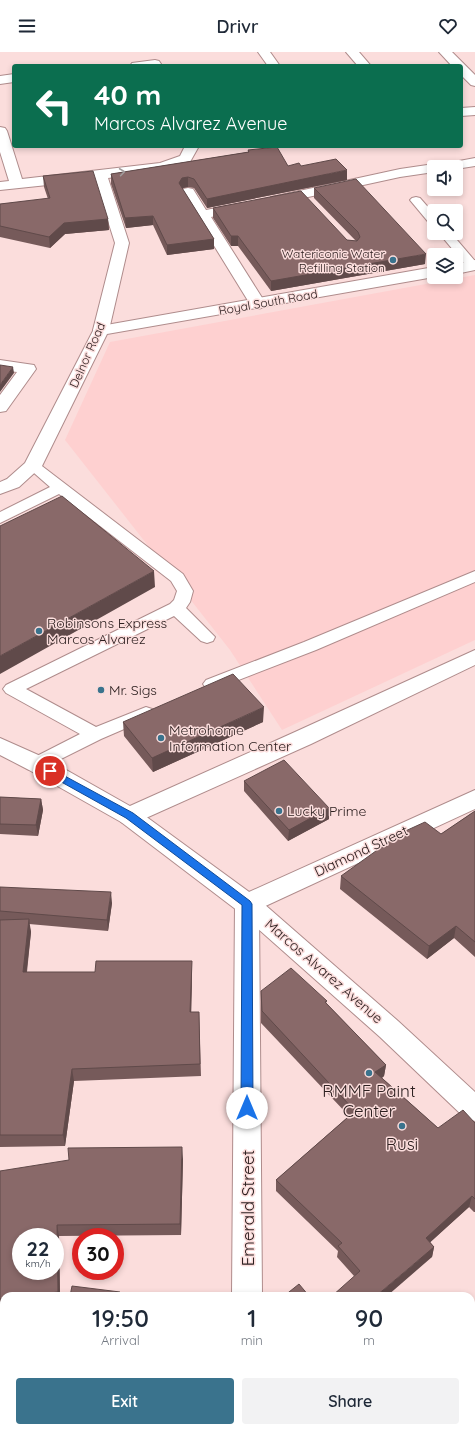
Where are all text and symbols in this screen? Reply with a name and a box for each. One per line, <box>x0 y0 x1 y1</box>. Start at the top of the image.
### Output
icon: menu <box>16 15 38 37</box>
text: Drivr <box>217 15 258 38</box>
icon: heart <box>437 15 459 37</box>
text: 40 m <box>94 77 161 112</box>
icon: left <box>28 80 80 132</box>
text: Marcos Alvarez Avenue <box>94 112 287 135</box>
map controls <box>427 160 463 284</box>
button: sound <box>427 160 463 196</box>
one-way arrow <box>119 168 125 177</box>
button: search <box>427 204 463 240</box>
place label: Watericonic Water Refilling Station <box>282 246 385 275</box>
button: layers <box>427 248 463 284</box>
marker: Watericonic Water Refilling Station <box>388 255 398 265</box>
street label: Royal South Road <box>217 286 319 318</box>
street label: Delnor Road <box>66 320 108 390</box>
place label: Robinsons Express Marcos Alvarez <box>47 614 167 648</box>
marker: Robinsons Express Marcos Alvarez <box>34 626 44 636</box>
place label: Mr. Sigs <box>109 681 157 699</box>
marker: Mr. Sigs <box>96 685 106 695</box>
place label: Metrohome Information Center <box>169 721 292 755</box>
marker: Metrohome Information Center <box>156 733 166 743</box>
pin <box>33 754 67 788</box>
icon: arrive <box>39 760 61 782</box>
place label: Lucky Prime <box>287 802 366 820</box>
marker: Lucky Prime <box>274 806 284 816</box>
street label: Diamond Street <box>311 821 411 881</box>
street label: Marcos Alvarez Avenue <box>261 915 387 1027</box>
marker: RMMF Paint Center <box>364 1068 374 1078</box>
place label: RMMF Paint Center <box>322 1080 416 1121</box>
position arrow <box>226 1087 268 1129</box>
marker: Rusi <box>397 1121 407 1131</box>
place label: Rusi <box>386 1133 418 1154</box>
street label: Emerald Street <box>237 1149 258 1266</box>
speed limit sign: 30 <box>72 1228 124 1280</box>
text: 22 <box>27 1236 49 1261</box>
text: km/h <box>25 1257 51 1270</box>
text: 19:50 <box>92 1303 149 1333</box>
text: 1 <box>247 1303 256 1333</box>
text: 90 <box>355 1303 383 1333</box>
text: Arrival <box>101 1332 140 1348</box>
text: min <box>241 1332 263 1348</box>
text: m <box>363 1332 375 1348</box>
button: Exit <box>16 1378 234 1424</box>
button: Share <box>242 1378 459 1424</box>

